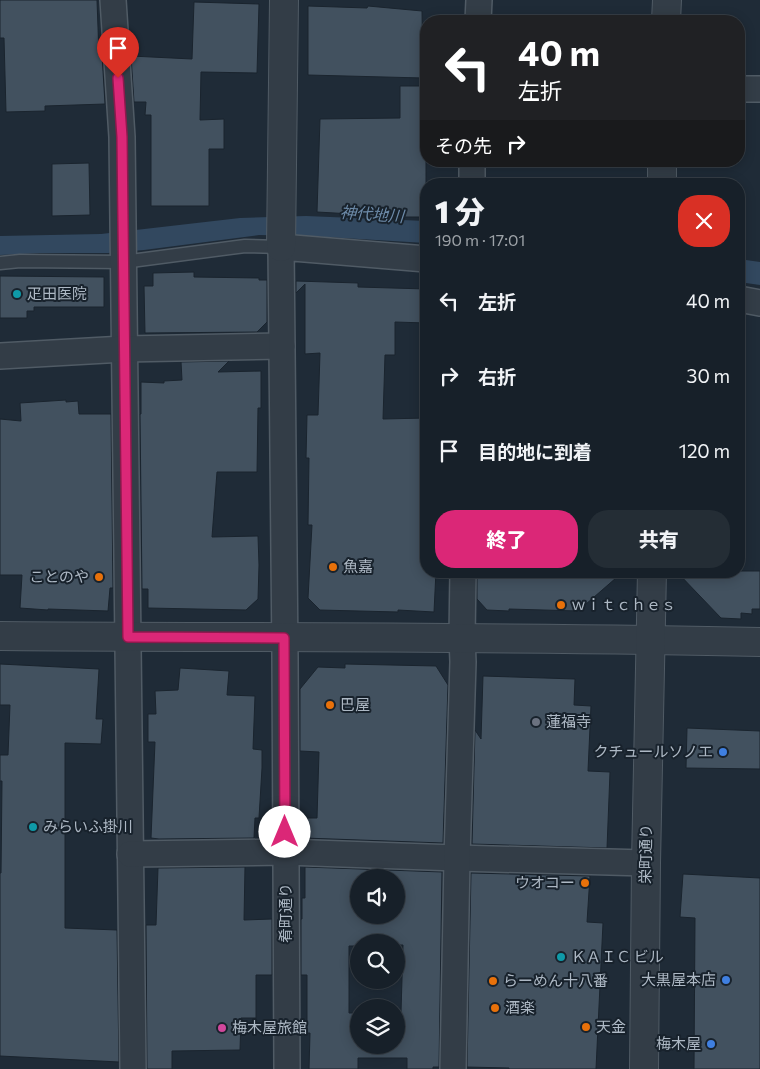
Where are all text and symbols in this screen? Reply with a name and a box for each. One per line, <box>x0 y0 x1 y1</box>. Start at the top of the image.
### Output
pin <box>97 27 139 78</box>
text: 40 m <box>518 30 600 73</box>
icon: arrive <box>104 34 132 62</box>
icon: left <box>435 35 500 100</box>
text: 左折 <box>518 77 562 104</box>
icon: right <box>502 130 530 158</box>
text: その先 <box>435 134 492 157</box>
text: 1 分 <box>435 192 485 229</box>
button: close <box>678 195 730 247</box>
water label: 神代地川 <box>339 202 407 225</box>
text: 190 m · 17:01 <box>435 230 525 249</box>
place label: 疋田医院 <box>27 284 87 302</box>
icon: left <box>435 287 463 315</box>
marker: 疋田医院 <box>11 288 23 300</box>
text: 40 m <box>686 289 730 312</box>
text: 左折 <box>478 290 516 313</box>
icon: right <box>435 362 463 390</box>
text: 30 m <box>687 364 730 387</box>
text: 右折 <box>478 365 516 388</box>
icon: arrive <box>435 437 463 465</box>
text: 120 m <box>679 439 730 462</box>
text: 目的地に到着 <box>478 440 592 463</box>
button: 終了 <box>435 510 578 568</box>
button: 共有 <box>588 510 730 568</box>
place label: 魚嘉 <box>343 557 373 575</box>
marker: 魚嘉 <box>327 561 339 573</box>
place label: ことのや <box>29 567 89 585</box>
marker: ことのや <box>93 571 105 583</box>
place label: ｗｉｔｃｈｅｓ <box>571 595 676 613</box>
marker: ｗｉｔｃｈｅｓ <box>555 599 567 611</box>
place label: 巴屋 <box>340 695 370 713</box>
marker: 巴屋 <box>324 699 336 711</box>
place label: 蓮福寺 <box>546 712 591 730</box>
marker: 蓮福寺 <box>530 716 542 728</box>
place label: クチュールソノエ <box>593 742 713 760</box>
marker: クチュールソノエ <box>717 746 729 758</box>
position arrow <box>258 805 310 857</box>
place label: みらいふ掛川 <box>43 817 133 835</box>
marker: みらいふ掛川 <box>27 821 39 833</box>
street label: 栄町通り <box>635 824 655 884</box>
map controls <box>350 869 405 1054</box>
button: sound <box>350 869 405 924</box>
place label: ウオコー <box>515 873 575 891</box>
marker: ウオコー <box>579 877 591 889</box>
street label: 肴町通り <box>276 883 294 943</box>
button: search <box>350 934 405 989</box>
place label: ＫＡＩＣ ビル <box>571 947 664 965</box>
marker: ＫＡＩＣ ビル <box>555 951 567 963</box>
place label: 大黒屋本店 <box>641 970 716 988</box>
place label: らーめん十八番 <box>503 971 608 989</box>
marker: 大黒屋本店 <box>720 974 732 986</box>
marker: らーめん十八番 <box>487 975 499 987</box>
place label: 酒楽 <box>505 998 535 1016</box>
button: layers <box>350 999 405 1054</box>
marker: 酒楽 <box>489 1002 501 1014</box>
place label: 天金 <box>596 1017 626 1035</box>
place label: 梅木屋旅館 <box>232 1018 307 1036</box>
marker: 天金 <box>580 1021 592 1033</box>
marker: 梅木屋旅館 <box>216 1022 228 1034</box>
place label: 梅木屋 <box>656 1034 701 1052</box>
marker: 梅木屋 <box>705 1038 717 1050</box>

